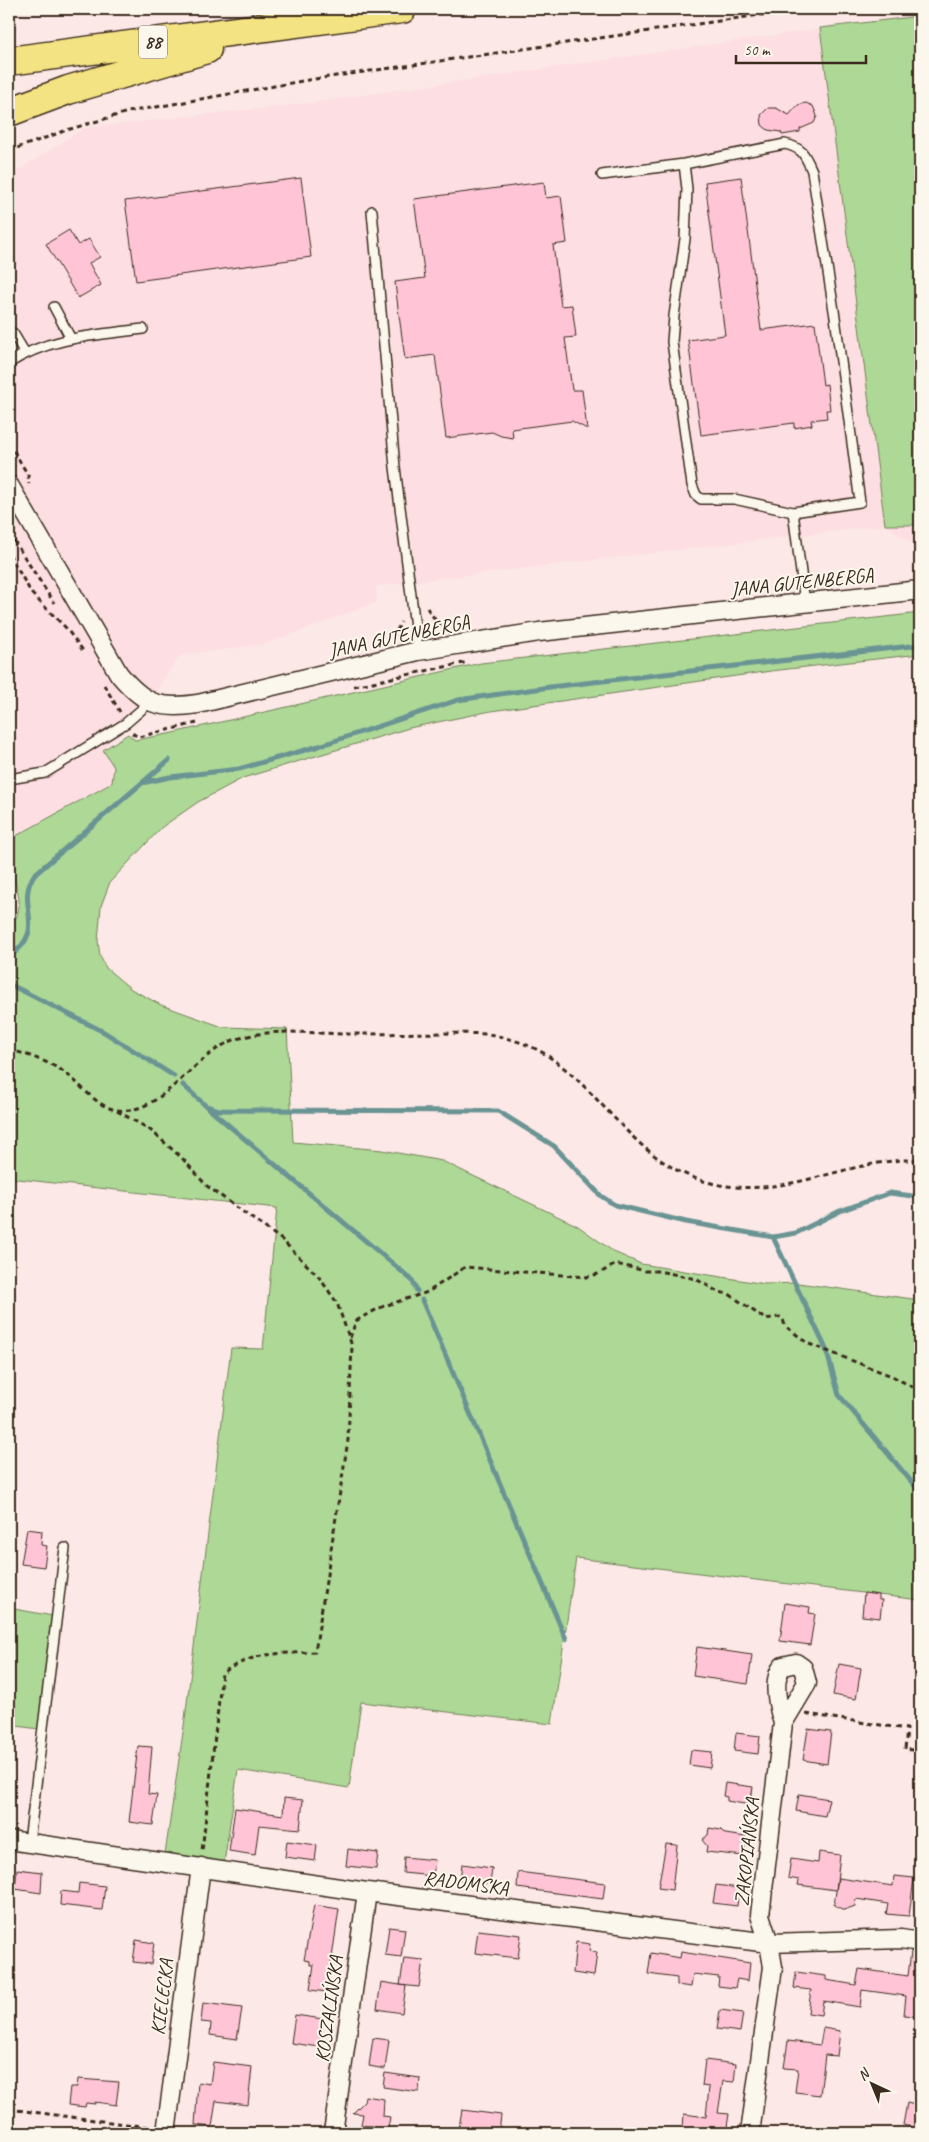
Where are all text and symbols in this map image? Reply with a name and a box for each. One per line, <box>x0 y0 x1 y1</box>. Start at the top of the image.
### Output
road number: 88 <box>139 26 167 58</box>
scale bar <box>736 32 866 64</box>
text: 50 m <box>744 41 771 60</box>
street label: JANA GUTENBERGA <box>728 562 876 602</box>
street label: JANA GUTENBERGA <box>325 609 473 663</box>
street label: ZAKOPIAŃSKA <box>729 1796 765 1907</box>
street label: RADOMSKA <box>422 1865 511 1901</box>
street label: KOSZALIŃSKA <box>309 1953 349 2064</box>
street label: KIELECKA <box>145 1957 179 2036</box>
north arrow <box>846 2060 896 2110</box>
text: N <box>854 2064 874 2084</box>

